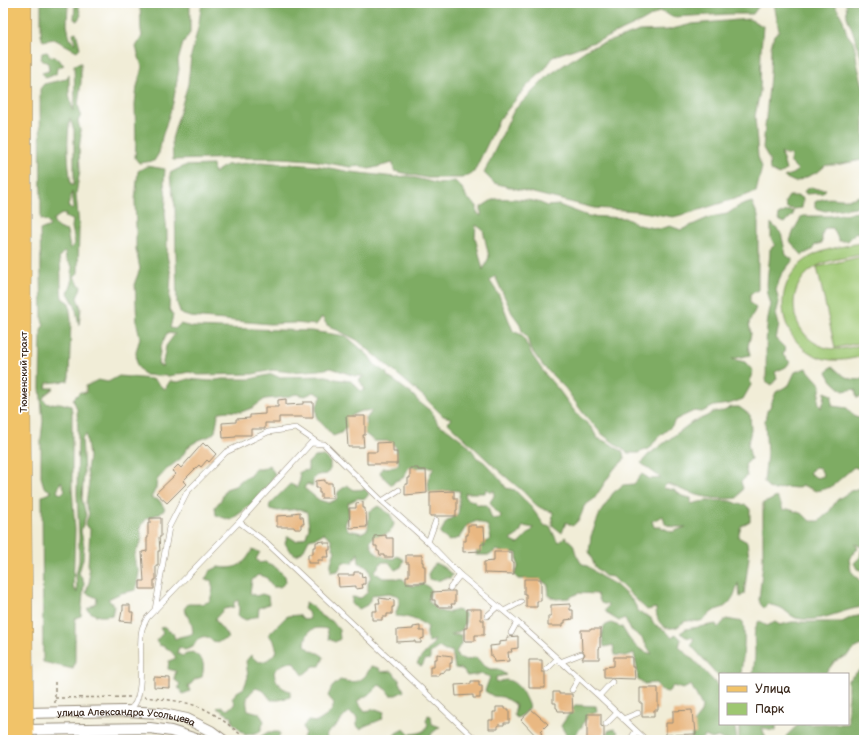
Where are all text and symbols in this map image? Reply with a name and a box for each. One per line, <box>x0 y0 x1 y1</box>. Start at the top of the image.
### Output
street label: Тюменский тракт <box>18 331 30 413</box>
legend <box>719 673 849 725</box>
text: Улица <box>755 682 791 697</box>
text: Парк <box>755 702 785 717</box>
street label: улица Александра Усольцева <box>57 706 197 729</box>

